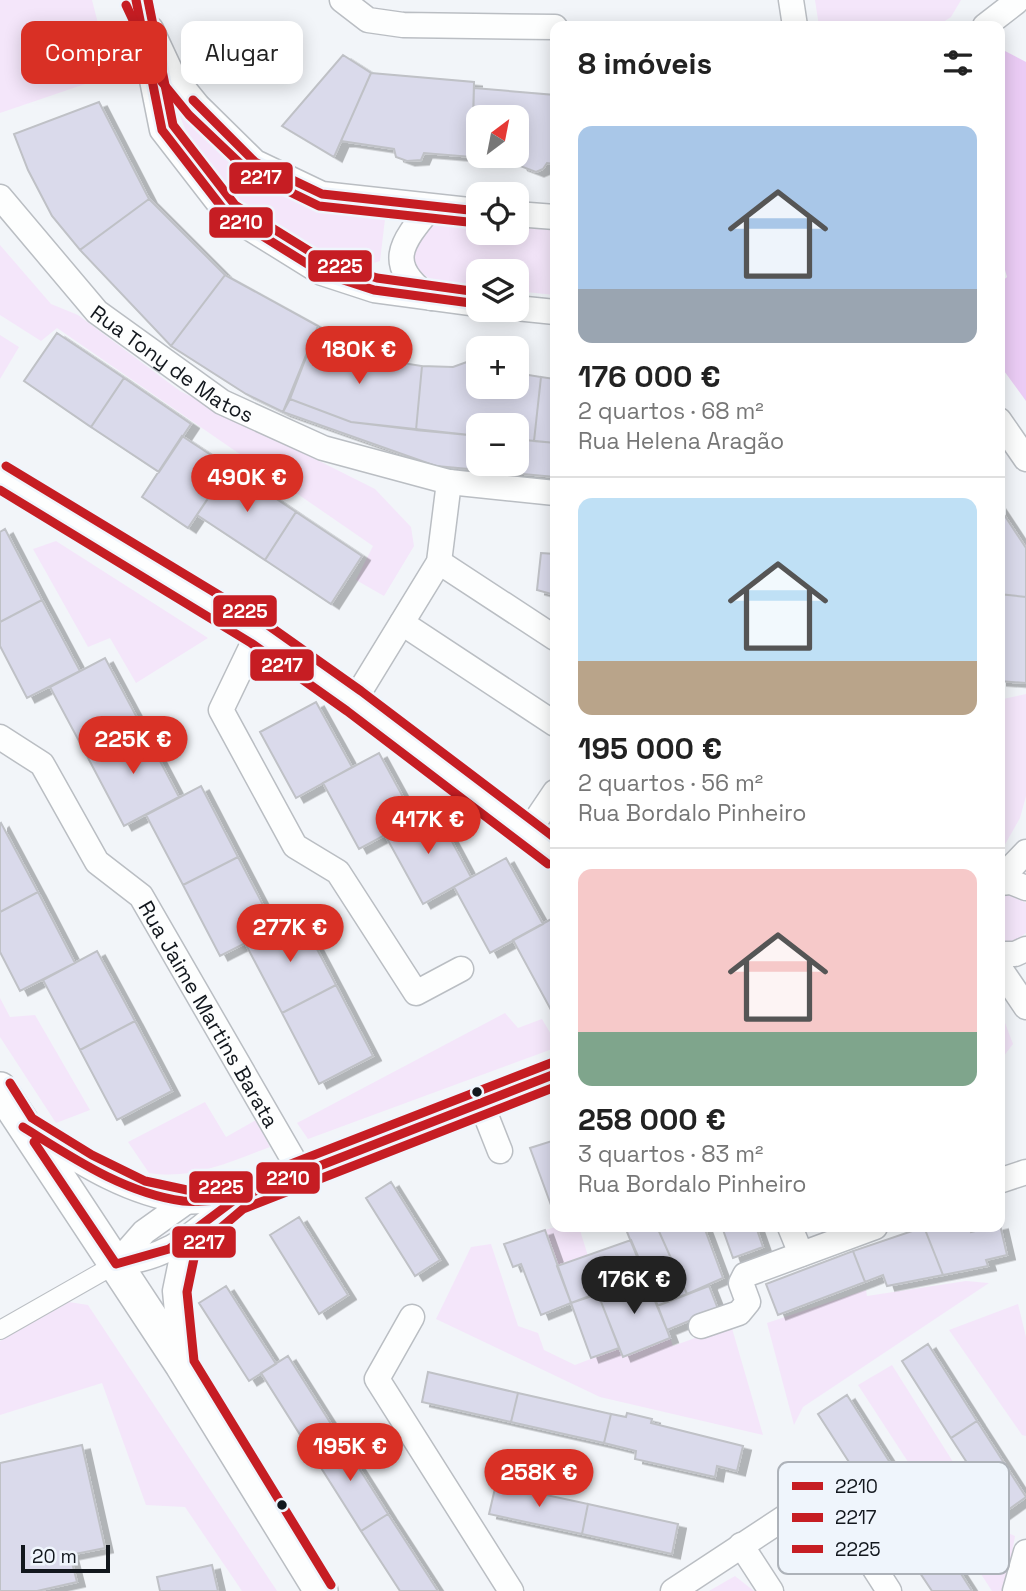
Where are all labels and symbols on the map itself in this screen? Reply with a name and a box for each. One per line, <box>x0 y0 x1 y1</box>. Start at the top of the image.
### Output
north arrow <box>466 105 528 168</box>
line badge: 2217 <box>228 161 294 195</box>
text: 2217 <box>240 165 282 190</box>
line badge: 2210 <box>208 206 274 239</box>
text: 2210 <box>219 210 263 235</box>
line badge: 2225 <box>307 249 373 283</box>
text: 2225 <box>317 254 363 279</box>
street label: Rua Tony de Matos <box>86 299 258 428</box>
pin: 180K € <box>302 326 416 386</box>
pin: 490K € <box>190 454 304 514</box>
line badge: 2225 <box>212 594 278 628</box>
text: 2225 <box>222 599 268 624</box>
line badge: 2217 <box>249 648 315 682</box>
text: 2217 <box>261 653 303 678</box>
pin: 225K € <box>76 716 190 776</box>
pin: 417K € <box>371 796 485 856</box>
street label: Rua Jaime Martins Barata <box>133 896 285 1132</box>
pin: 277K € <box>233 904 347 964</box>
unlabelled marker <box>470 1085 484 1099</box>
line badge: 2210 <box>255 1161 321 1195</box>
text: 2210 <box>266 1166 310 1191</box>
line badge: 2225 <box>188 1170 254 1204</box>
text: 2225 <box>198 1175 244 1200</box>
line badge: 2217 <box>171 1225 237 1259</box>
text: 2217 <box>183 1230 225 1255</box>
pin: 176K € <box>577 1256 691 1316</box>
pin: 195K € <box>293 1424 407 1483</box>
pin: 258K € <box>482 1450 596 1509</box>
legend <box>778 1462 1009 1574</box>
text: 2210 <box>835 1474 878 1499</box>
unlabelled marker <box>275 1498 289 1512</box>
text: 2217 <box>835 1505 877 1530</box>
text: 2225 <box>835 1537 881 1562</box>
scale bar <box>21 1542 110 1574</box>

